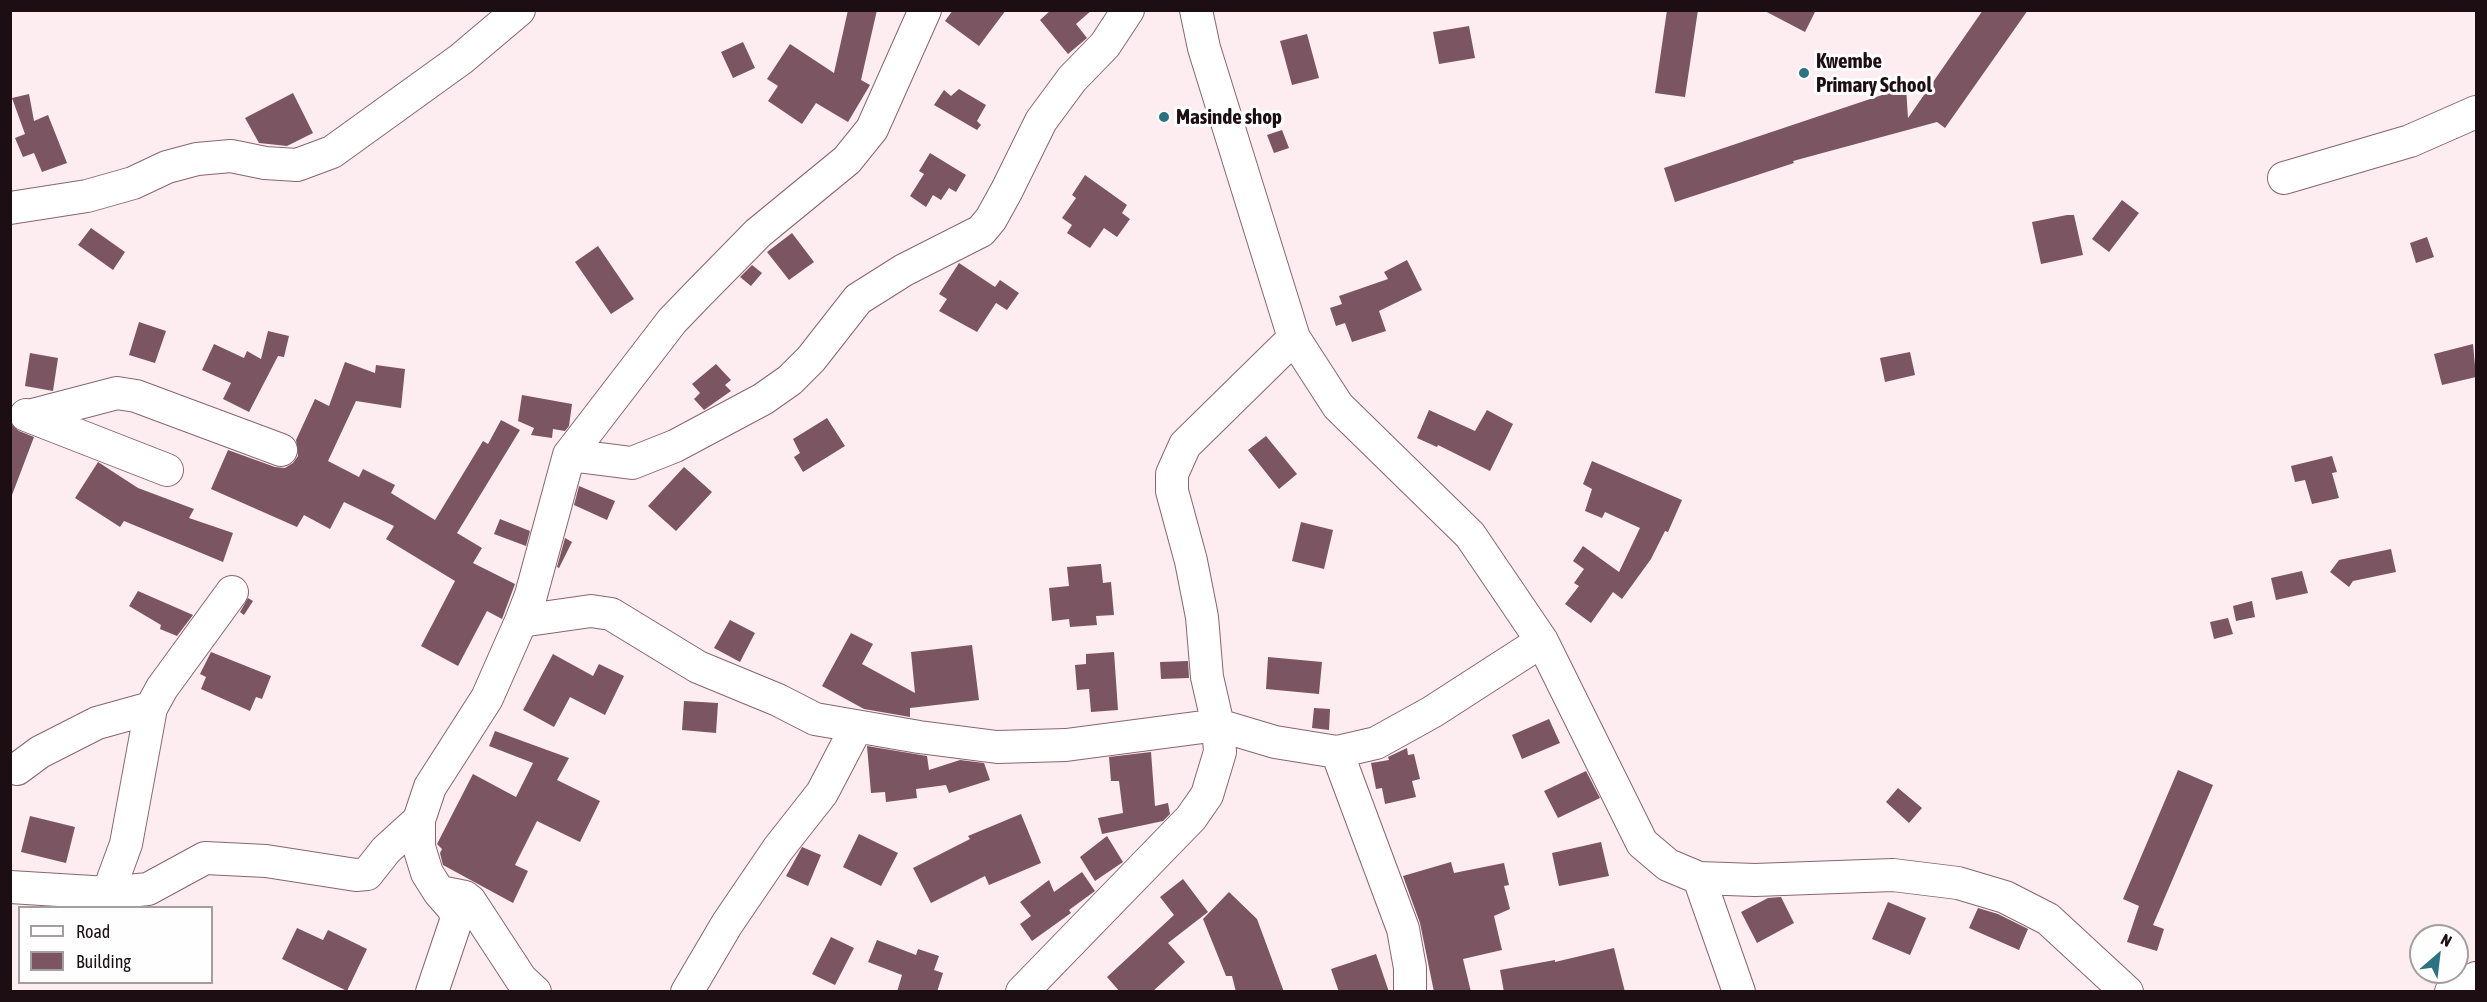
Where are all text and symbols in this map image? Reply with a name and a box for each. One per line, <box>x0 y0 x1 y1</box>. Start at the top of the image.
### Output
place label: Kwembe Primary School <box>1816 48 1932 98</box>
marker: Kwembe Primary School <box>1797 66 1811 80</box>
place label: Masinde shop <box>1176 104 1282 130</box>
marker: Masinde shop <box>1157 110 1171 124</box>
legend <box>18 906 213 984</box>
text: Road <box>76 921 110 942</box>
north arrow <box>2409 924 2469 984</box>
text: N <box>2438 930 2455 950</box>
text: Building <box>76 951 131 972</box>

